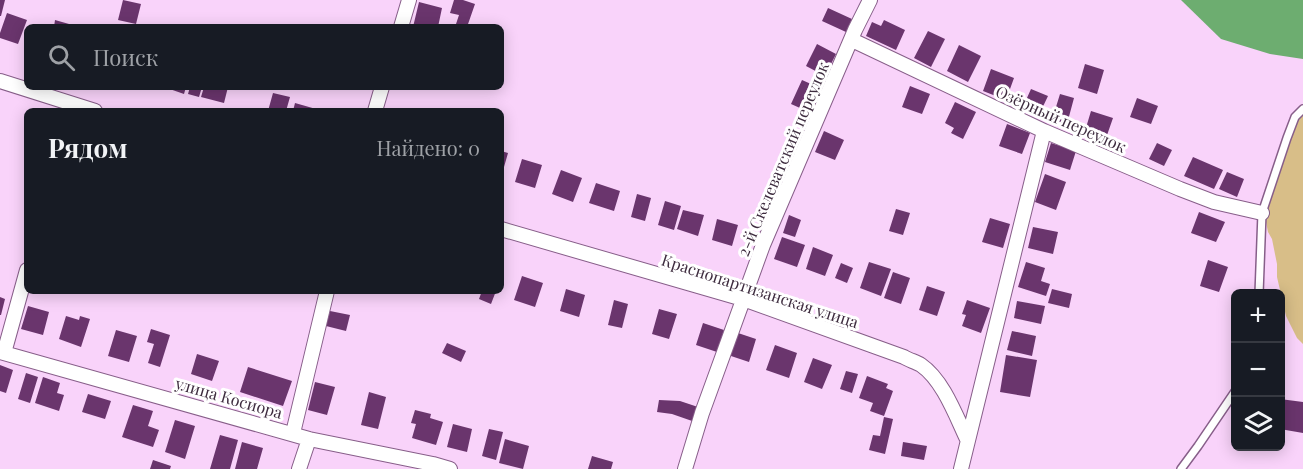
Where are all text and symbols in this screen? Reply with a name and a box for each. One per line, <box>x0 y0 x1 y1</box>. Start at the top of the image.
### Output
search box <box>24 24 504 90</box>
icon: search <box>45 41 78 74</box>
text: Поиск <box>93 42 158 72</box>
street label: 2-й Скелеватский переулок <box>732 58 833 259</box>
street label: Озёрный переулок <box>993 80 1130 157</box>
text: Рядом <box>48 130 127 165</box>
text: Найдено: 0 <box>376 134 480 161</box>
street label: Краснопартизанская улица <box>659 249 861 332</box>
map controls <box>1231 289 1285 451</box>
button: + <box>1231 289 1285 343</box>
button: − <box>1231 343 1285 397</box>
street label: улица Косиора <box>172 372 285 423</box>
button: layers <box>1231 397 1285 451</box>

